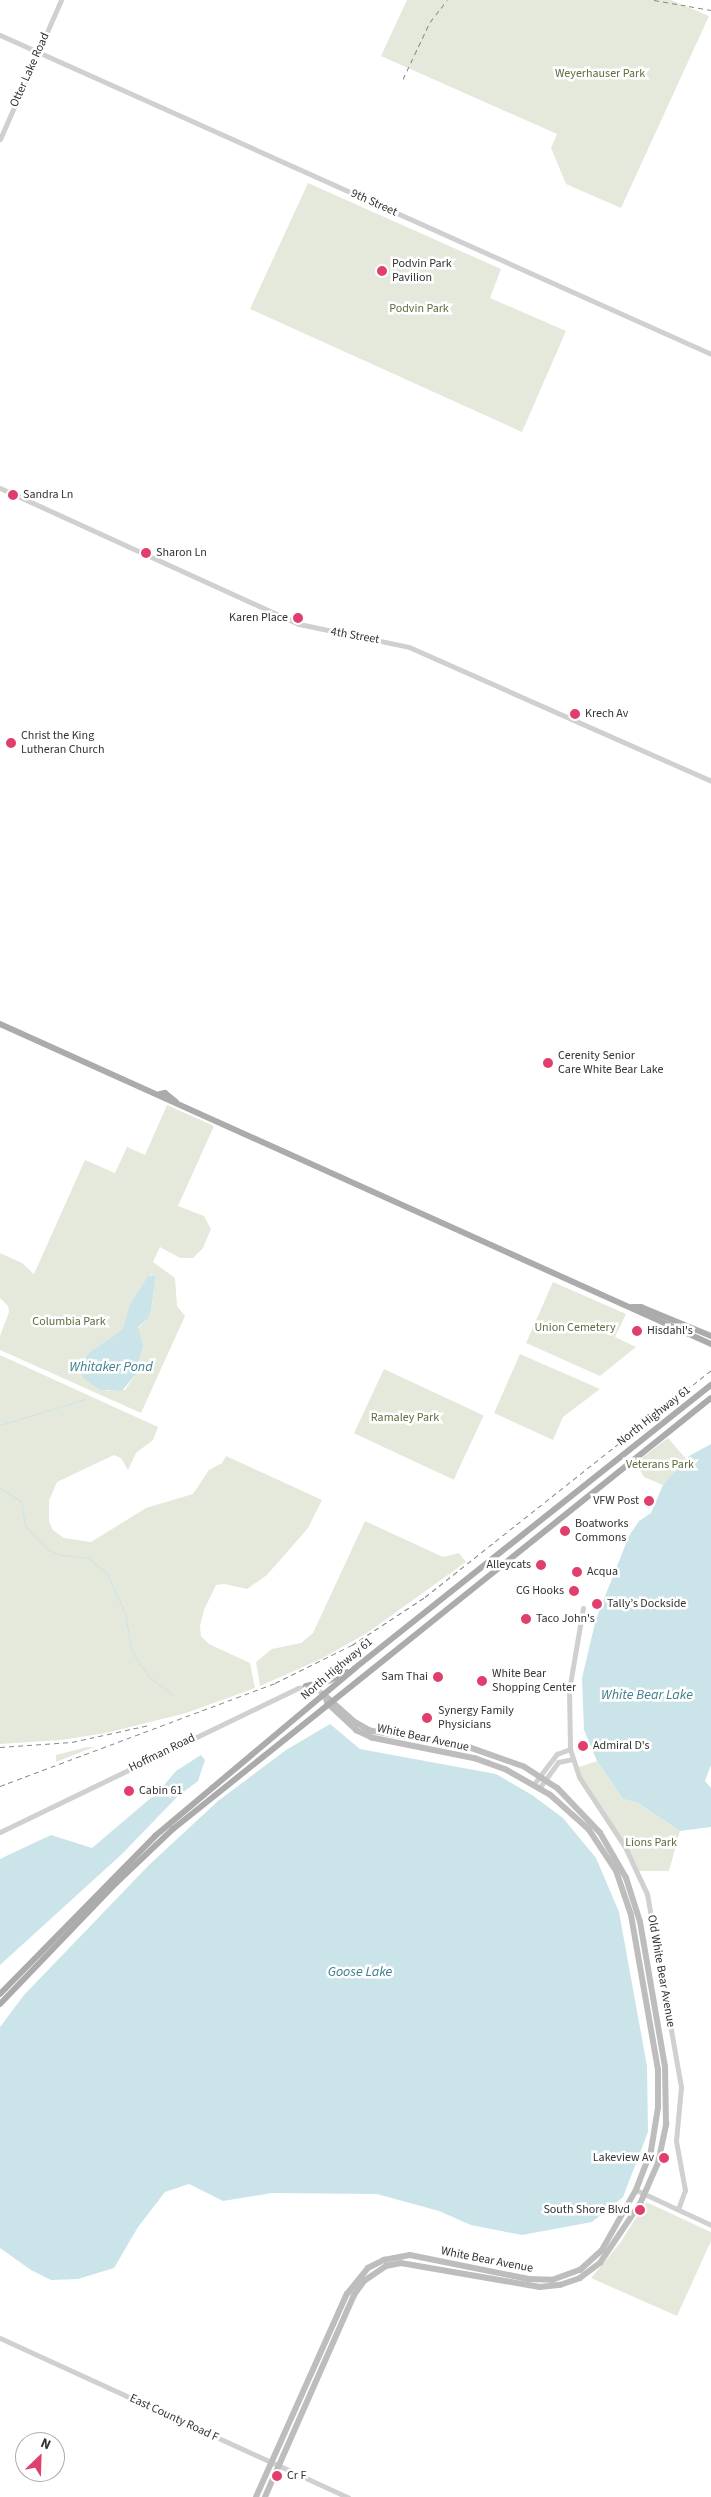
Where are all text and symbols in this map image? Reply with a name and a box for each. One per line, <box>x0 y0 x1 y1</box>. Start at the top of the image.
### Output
street label: Otter Lake Road <box>7 31 53 109</box>
park label: Weyerhauser Park <box>555 67 645 81</box>
street label: 9th Street <box>349 186 399 220</box>
place label: Podvin Park Pavilion <box>392 257 452 285</box>
marker: Podvin Park Pavilion <box>376 265 388 277</box>
park label: Podvin Park <box>389 302 449 316</box>
place label: Sandra Ln <box>23 488 73 502</box>
marker: Sandra Ln <box>7 489 19 501</box>
place label: Sharon Ln <box>156 546 207 560</box>
marker: Sharon Ln <box>140 547 152 559</box>
place label: Karen Place <box>229 611 288 625</box>
marker: Karen Place <box>292 612 304 624</box>
street label: 4th Street <box>330 625 380 647</box>
place label: Krech Av <box>585 707 628 721</box>
marker: Krech Av <box>569 708 581 720</box>
place label: Christ the King Lutheran Church <box>21 729 105 757</box>
marker: Christ the King Lutheran Church <box>5 737 17 749</box>
place label: Cerenity Senior Care White Bear Lake <box>558 1049 663 1077</box>
marker: Cerenity Senior Care White Bear Lake <box>542 1057 554 1069</box>
park label: Columbia Park <box>32 1315 106 1329</box>
park label: Union Cemetery <box>534 1321 616 1335</box>
place label: Hisdahl's <box>647 1324 693 1338</box>
marker: Hisdahl's <box>631 1325 643 1337</box>
water label: Whitaker Pond <box>69 1359 153 1375</box>
street label: North Highway 61 <box>614 1383 694 1449</box>
park label: Ramaley Park <box>371 1411 439 1425</box>
park label: Veterans Park <box>626 1458 694 1472</box>
place label: VFW Post <box>593 1494 639 1508</box>
marker: VFW Post <box>643 1495 655 1507</box>
place label: Boatworks Commons <box>575 1517 629 1545</box>
marker: Boatworks Commons <box>559 1525 571 1537</box>
place label: Alleycats <box>487 1558 531 1572</box>
marker: Alleycats <box>535 1559 547 1571</box>
place label: Acqua <box>587 1565 618 1579</box>
marker: Acqua <box>571 1566 583 1578</box>
place label: CG Hooks <box>516 1584 564 1598</box>
marker: CG Hooks <box>568 1585 580 1597</box>
place label: Tally’s Dockside <box>607 1597 686 1611</box>
marker: Tally’s Dockside <box>591 1598 603 1610</box>
place label: Taco John's <box>536 1612 595 1626</box>
marker: Taco John's <box>520 1613 532 1625</box>
street label: North Highway 61 <box>298 1635 376 1703</box>
place label: White Bear Shopping Center <box>492 1667 576 1695</box>
place label: Sam Thai <box>381 1670 428 1684</box>
marker: Sam Thai <box>432 1671 444 1683</box>
marker: White Bear Shopping Center <box>476 1675 488 1687</box>
water label: White Bear Lake <box>601 1687 693 1703</box>
place label: Synergy Family Physicians <box>438 1704 514 1732</box>
marker: Synergy Family Physicians <box>420 1711 434 1725</box>
street label: White Bear Avenue <box>376 1721 470 1755</box>
street label: Hoffman Road <box>127 1731 197 1775</box>
place label: Admiral D's <box>593 1739 650 1753</box>
marker: Admiral D's <box>577 1740 589 1752</box>
place label: Cabin 61 <box>139 1784 182 1798</box>
marker: Cabin 61 <box>123 1785 135 1797</box>
park label: Lions Park <box>625 1836 677 1850</box>
street label: Old White Bear Avenue <box>644 1914 678 2028</box>
water label: Goose Lake <box>328 1964 392 1980</box>
place label: Lakeview Av <box>593 2151 654 2165</box>
marker: Lakeview Av <box>658 2152 670 2164</box>
place label: South Shore Blvd <box>543 2203 630 2217</box>
marker: South Shore Blvd <box>634 2204 646 2216</box>
street label: White Bear Avenue <box>440 2244 534 2276</box>
street label: East County Road F <box>127 2391 221 2445</box>
north arrow <box>15 2432 65 2482</box>
text: N <box>37 2433 54 2455</box>
place label: Cr F <box>287 2469 306 2483</box>
marker: Cr F <box>271 2470 283 2482</box>

